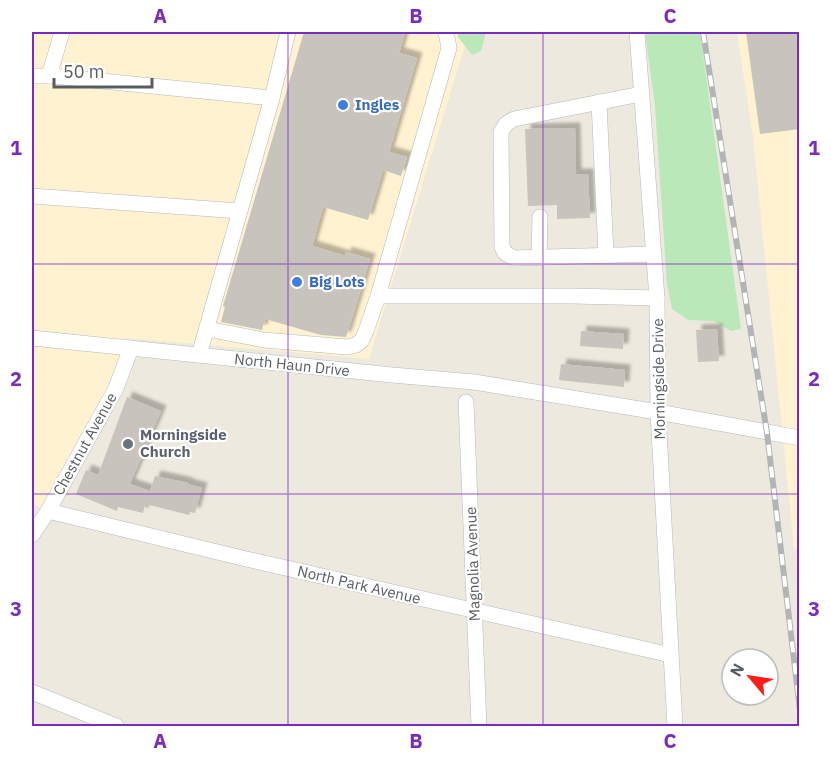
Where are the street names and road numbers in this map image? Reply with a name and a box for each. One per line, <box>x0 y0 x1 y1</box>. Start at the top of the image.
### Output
street label: Morningside Drive <box>648 318 669 440</box>
street label: North Haun Drive <box>233 349 351 380</box>
street label: Chestnut Avenue <box>49 389 121 498</box>
street label: Magnolia Avenue <box>461 506 484 622</box>
street label: North Park Avenue <box>296 561 423 608</box>

